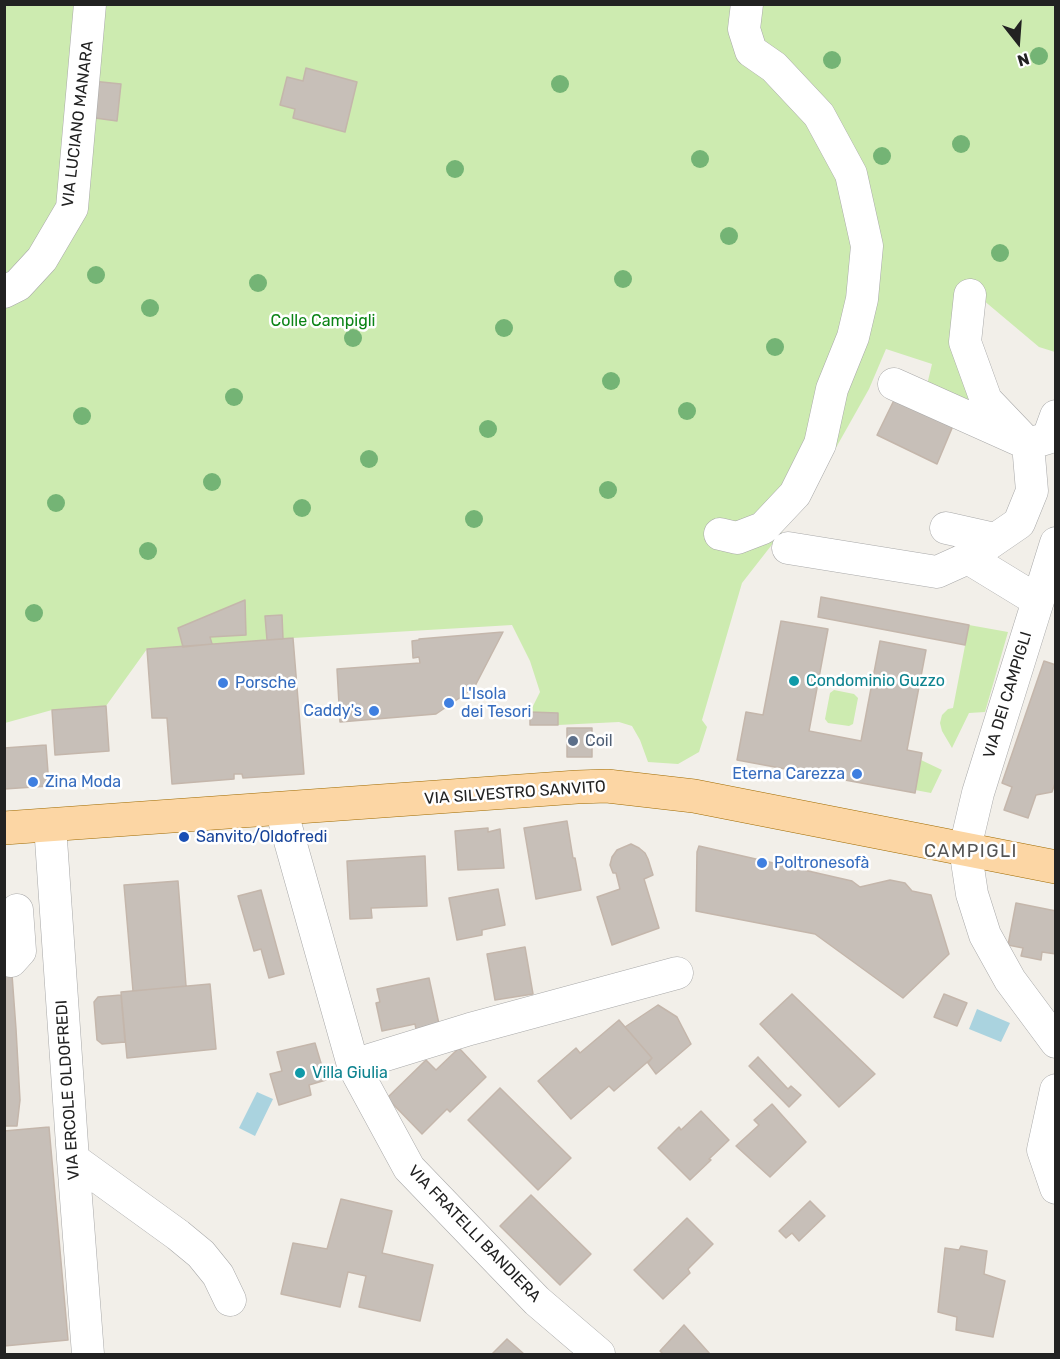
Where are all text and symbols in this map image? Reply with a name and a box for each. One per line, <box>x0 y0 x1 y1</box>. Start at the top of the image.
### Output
north arrow <box>988 12 1048 72</box>
street label: VIA LUCIANO MANARA <box>58 40 98 208</box>
text: N <box>1015 49 1032 70</box>
park label: Colle Campigli <box>271 311 375 331</box>
street label: VIA DEI CAMPIGLI <box>980 629 1036 761</box>
place label: Condominio Guzzo <box>806 671 945 691</box>
place label: Porsche <box>235 673 296 693</box>
marker: Condominio Guzzo <box>787 674 801 688</box>
marker: Porsche <box>216 676 230 690</box>
place label: L'Isola dei Tesori <box>461 684 531 722</box>
marker: L'Isola dei Tesori <box>442 696 456 710</box>
place label: Caddy's <box>303 701 362 721</box>
marker: Caddy's <box>367 704 381 718</box>
place label: Coil <box>585 731 613 751</box>
marker: Coil <box>566 734 580 748</box>
place label: Eterna Carezza <box>732 764 845 784</box>
marker: Eterna Carezza <box>850 767 864 781</box>
place label: Zina Moda <box>45 772 121 792</box>
marker: Zina Moda <box>26 775 40 789</box>
street label: VIA SILVESTRO SANVITO <box>423 777 607 809</box>
place label: Sanvito/Oldofredi <box>196 827 327 847</box>
marker: Sanvito/Oldofredi <box>177 830 191 844</box>
district label: CAMPIGLI <box>924 841 1018 863</box>
place label: Poltronesofà <box>774 853 869 873</box>
marker: Poltronesofà <box>755 856 769 870</box>
street label: VIA ERCOLE OLDOFREDI <box>52 999 84 1181</box>
place label: Villa Giulia <box>312 1063 388 1083</box>
marker: Villa Giulia <box>293 1066 307 1080</box>
street label: VIA FRATELLI BANDIERA <box>404 1162 544 1306</box>

